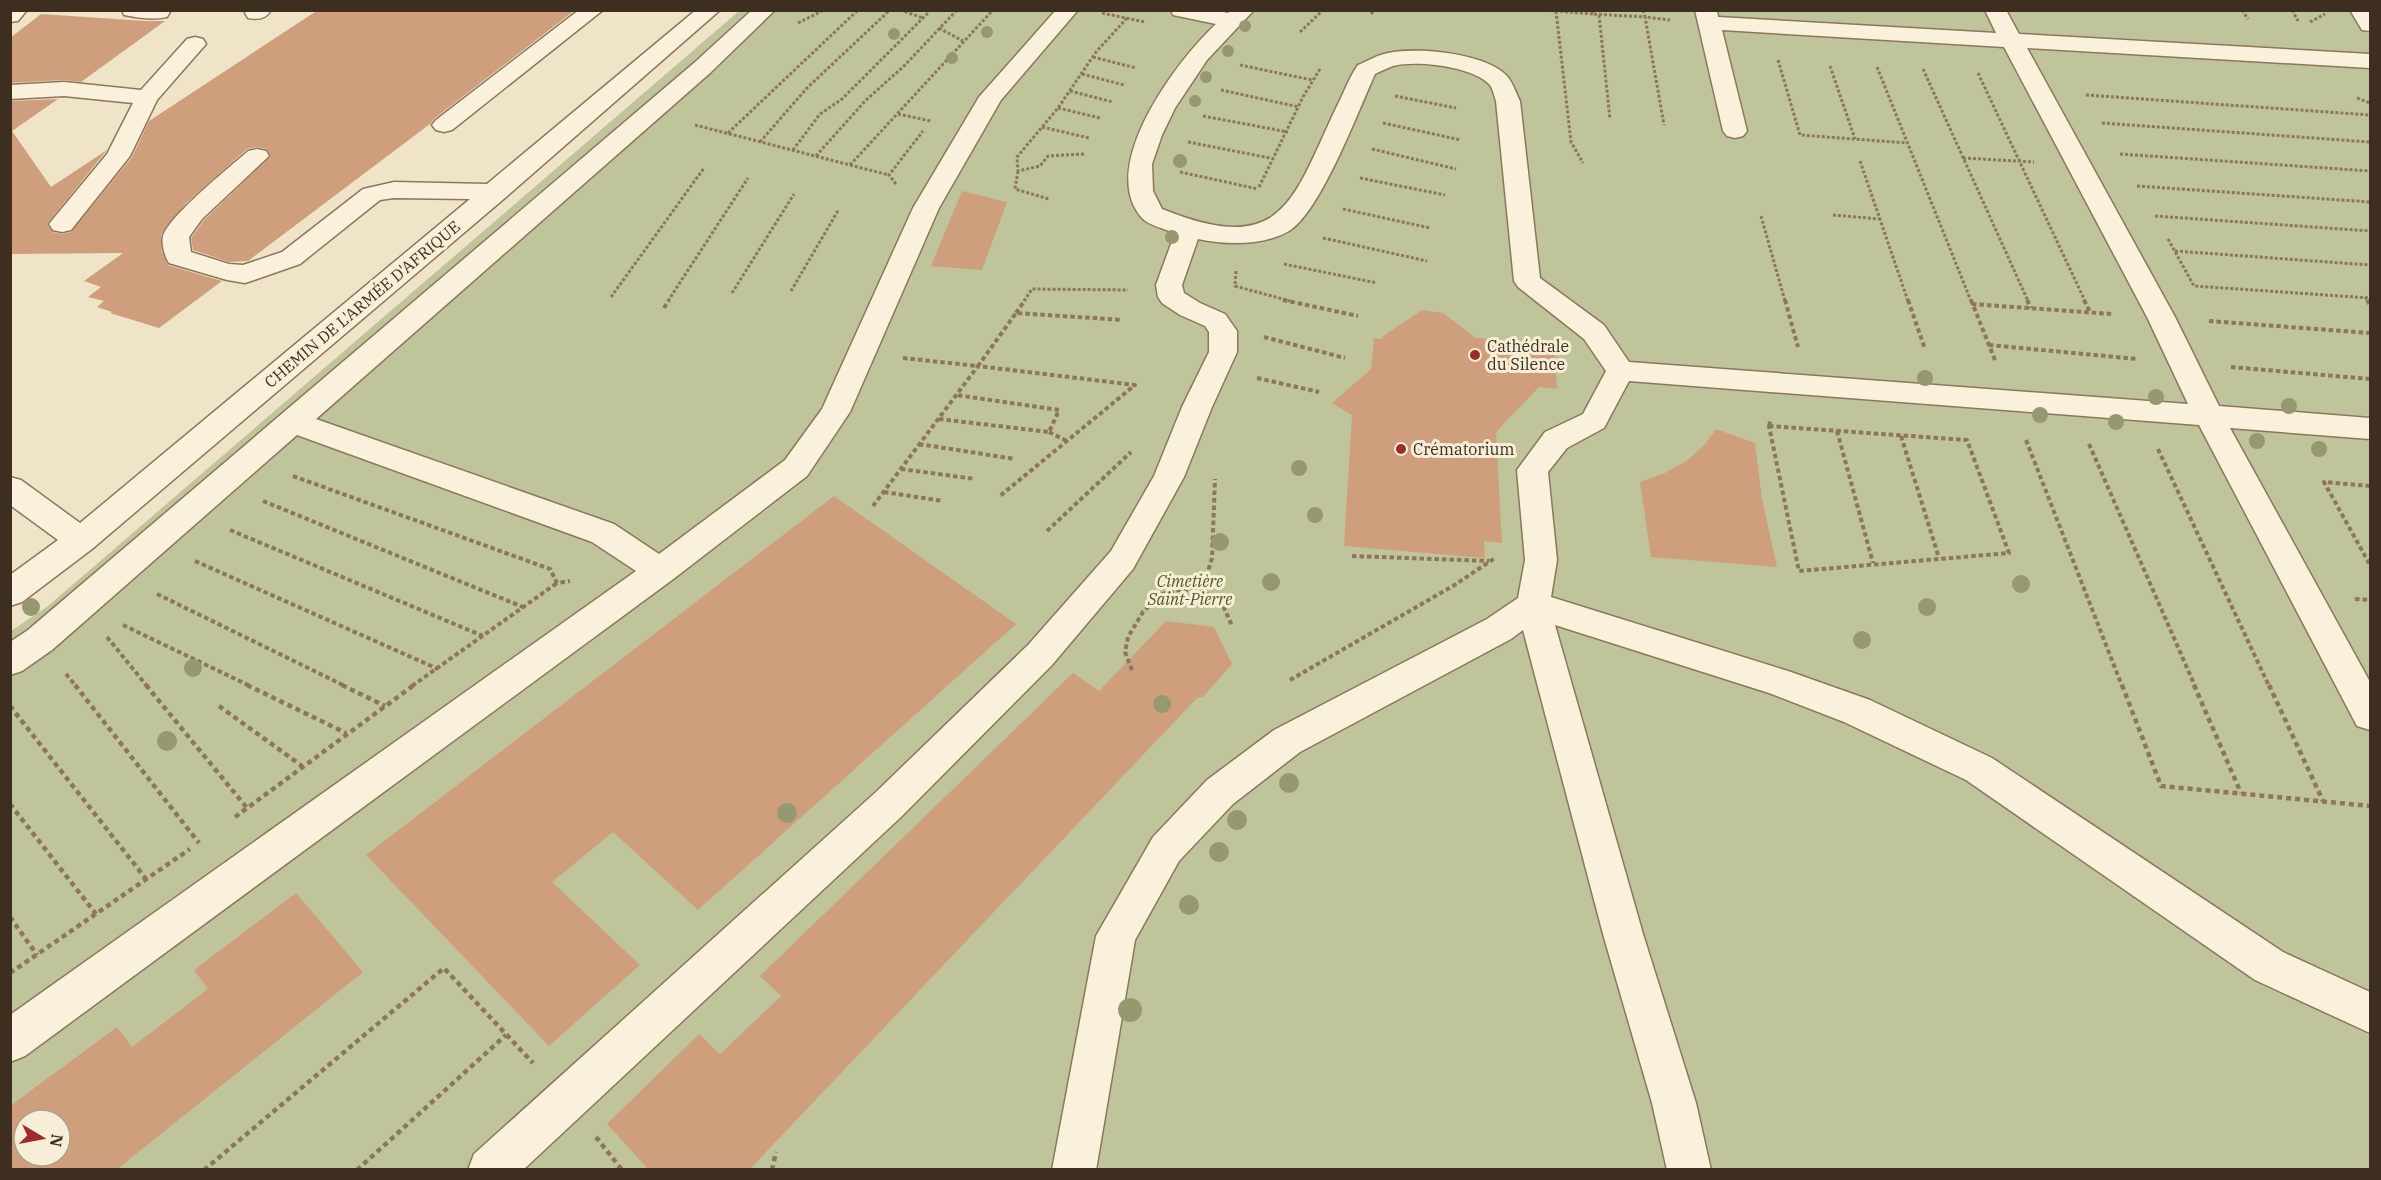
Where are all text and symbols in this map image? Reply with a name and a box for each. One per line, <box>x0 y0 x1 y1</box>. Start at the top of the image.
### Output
street label: CHEMIN DE L'ARMÉE D'AFRIQUE <box>259 215 464 392</box>
place label: Cathédrale du Silence <box>1487 336 1569 374</box>
marker: Cathédrale du Silence <box>1468 348 1482 362</box>
place label: Crématorium <box>1413 439 1515 459</box>
marker: Crématorium <box>1394 442 1408 456</box>
park label: Cimetière Saint-Pierre <box>1147 571 1232 609</box>
north arrow <box>12 1108 72 1168</box>
text: N <box>46 1133 68 1149</box>

